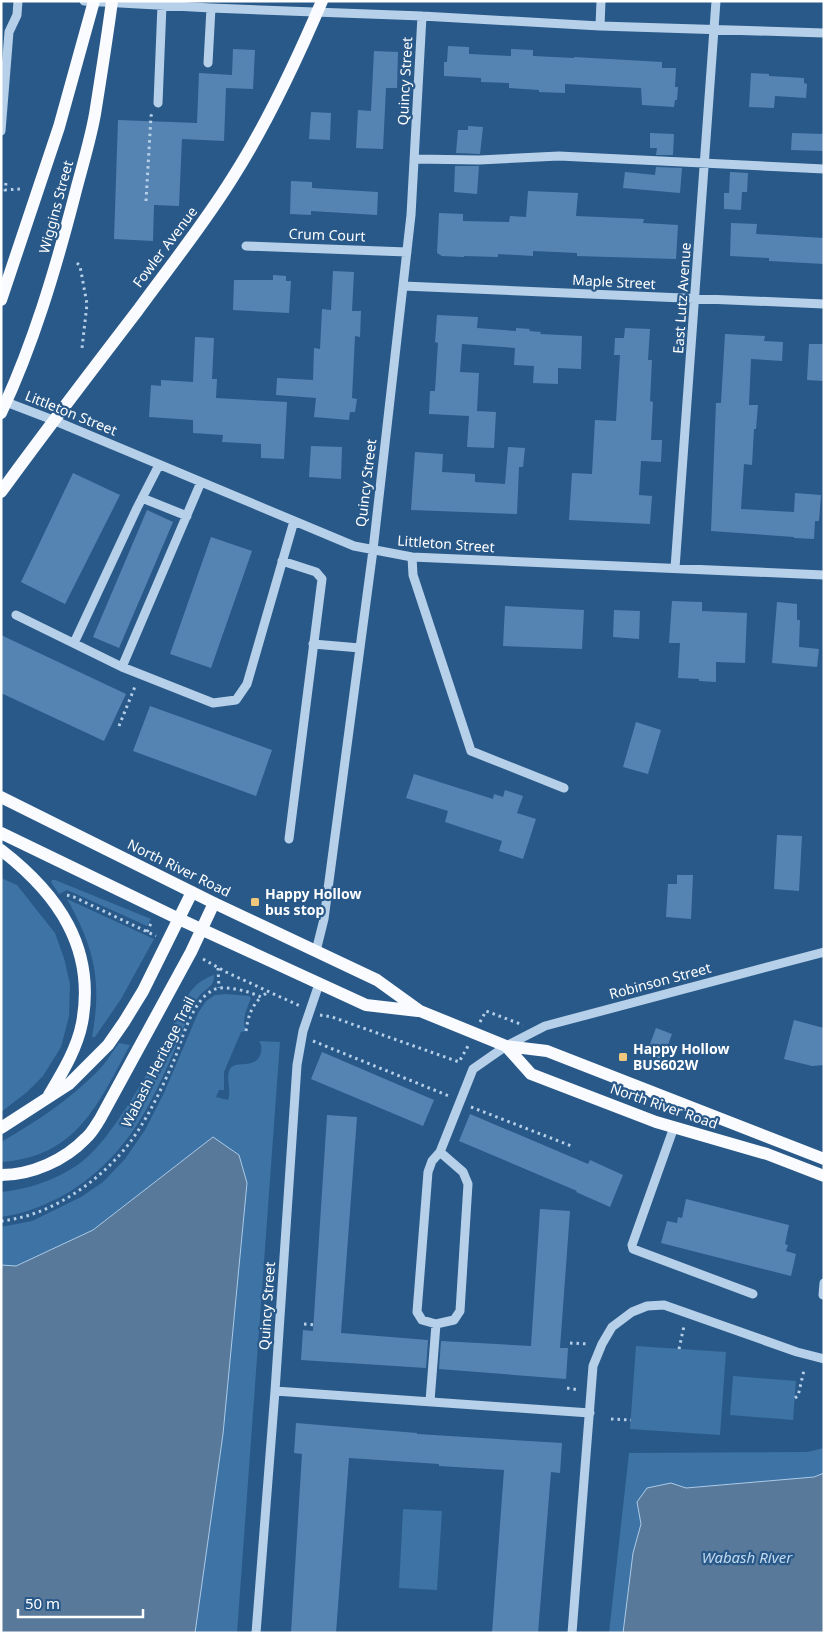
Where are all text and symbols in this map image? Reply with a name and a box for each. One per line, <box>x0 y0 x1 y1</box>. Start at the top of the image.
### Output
street label: Quincy Street <box>393 36 416 126</box>
street label: Wiggins Street <box>34 158 77 255</box>
street label: Fowler Avenue <box>128 202 201 291</box>
street label: Crum Court <box>288 224 366 245</box>
street label: East Lutz Avenue <box>668 242 695 354</box>
street label: Maple Street <box>572 270 656 293</box>
street label: Littleton Street <box>22 385 120 440</box>
street label: Quincy Street <box>351 438 380 528</box>
street label: Littleton Street <box>397 531 495 556</box>
street label: North River Road <box>124 834 234 901</box>
place label: Happy Hollow bus stop <box>265 884 361 919</box>
marker: Happy Hollow bus stop <box>249 896 261 908</box>
street label: Robinson Street <box>607 958 713 1003</box>
street label: Wabash Heritage Trail <box>116 993 199 1130</box>
place label: Happy Hollow BUS602W <box>633 1039 729 1074</box>
marker: Happy Hollow BUS602W <box>617 1051 629 1063</box>
street label: North River Road <box>608 1078 721 1133</box>
street label: Quincy Street <box>254 1261 279 1351</box>
water label: Wabash River <box>702 1547 793 1567</box>
scale bar <box>18 1586 142 1618</box>
text: 50 m <box>25 1593 60 1613</box>

